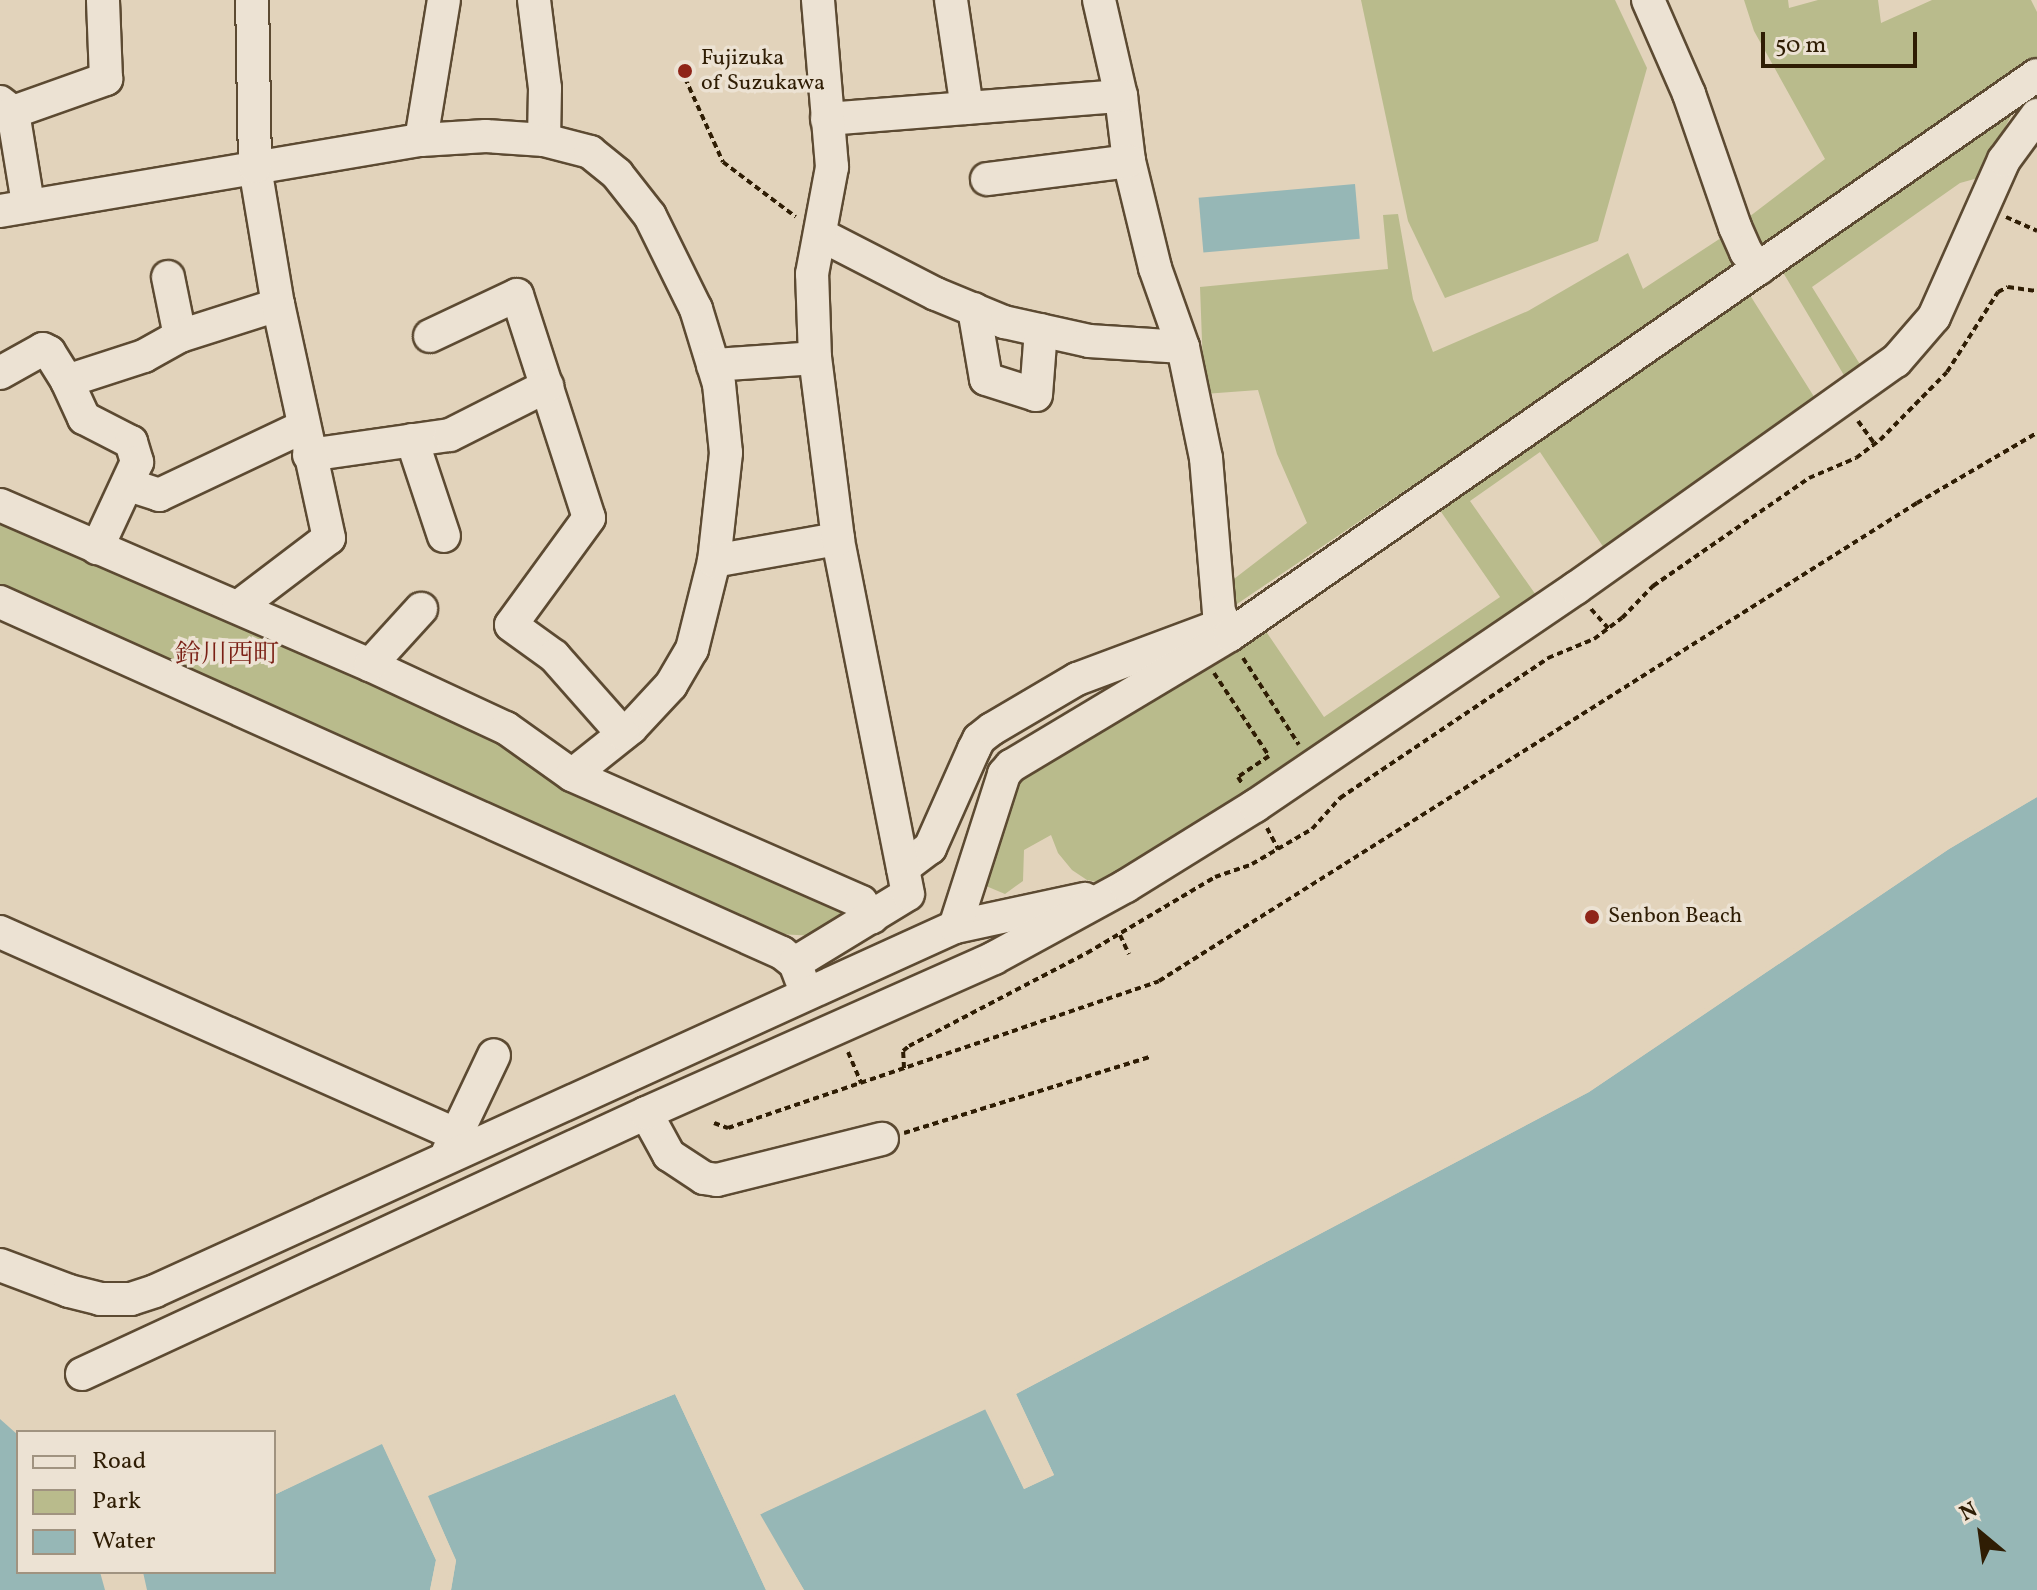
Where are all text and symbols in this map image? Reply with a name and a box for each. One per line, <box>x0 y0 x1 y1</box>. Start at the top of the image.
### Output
scale bar <box>1765 16 1921 66</box>
text: 50 m <box>1775 29 1827 63</box>
place label: Fujizuka of Suzukawa <box>701 45 823 96</box>
marker: Fujizuka of Suzukawa <box>676 62 694 80</box>
district label: 鈴川西町 <box>175 640 279 672</box>
place label: Senbon Beach <box>1608 904 1742 930</box>
marker: Senbon Beach <box>1583 908 1601 926</box>
legend <box>16 1430 276 1574</box>
text: Road <box>92 1445 146 1479</box>
text: Park <box>92 1485 141 1519</box>
north arrow <box>1941 1494 2021 1574</box>
text: N <box>1955 1495 1984 1530</box>
text: Water <box>92 1525 156 1559</box>

